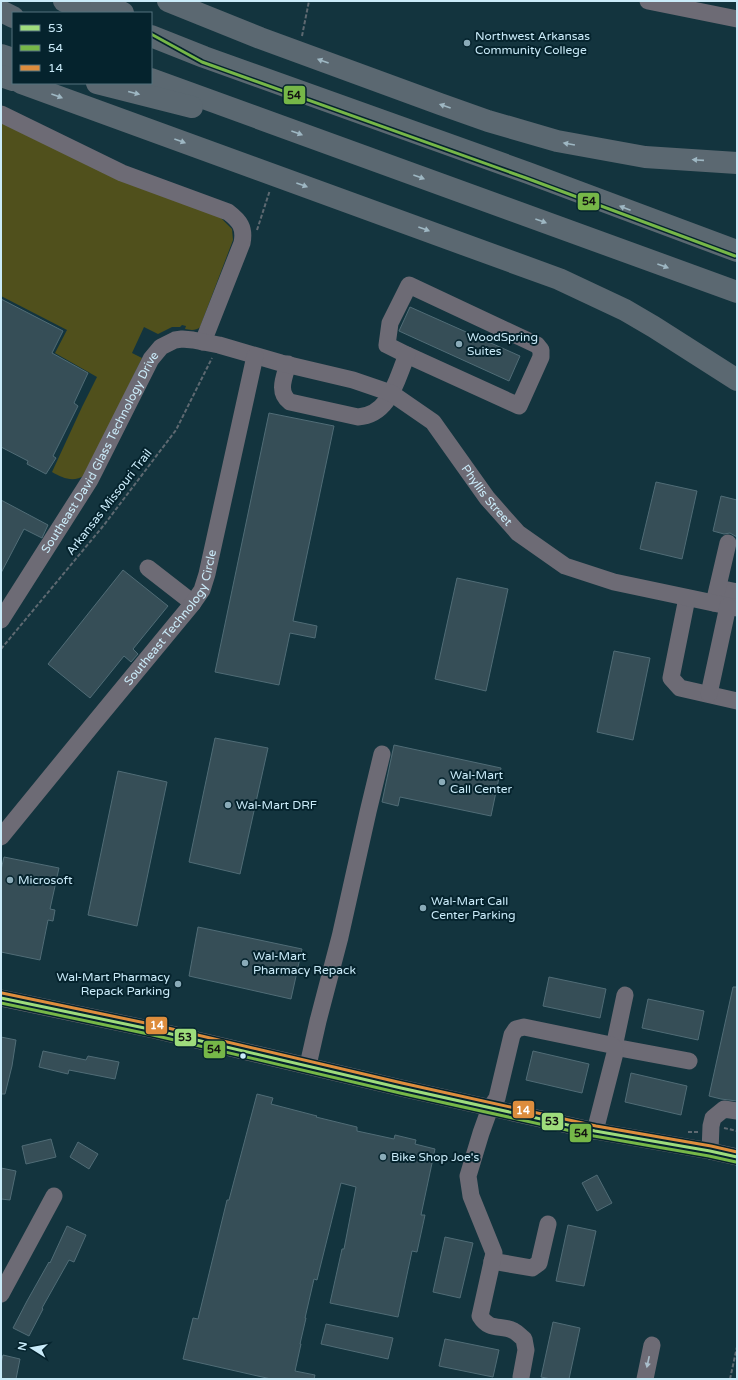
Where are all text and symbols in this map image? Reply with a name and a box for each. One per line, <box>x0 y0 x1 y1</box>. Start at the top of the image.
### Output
legend <box>12 12 152 84</box>
text: 53 <box>48 21 63 35</box>
place label: Northwest Arkansas Community College <box>475 29 590 57</box>
marker: Northwest Arkansas Community College <box>462 38 472 48</box>
text: 54 <box>48 41 64 55</box>
one-way arrow <box>317 58 329 64</box>
text: 14 <box>48 61 64 75</box>
line badge: 54 <box>283 85 306 105</box>
text: 54 <box>287 89 301 102</box>
one-way arrow <box>128 90 141 96</box>
one-way arrow <box>52 94 64 100</box>
one-way arrow <box>439 103 451 109</box>
one-way arrow <box>291 130 303 136</box>
one-way arrow <box>174 138 186 144</box>
one-way arrow <box>563 140 575 146</box>
one-way arrow <box>692 157 704 164</box>
one-way arrow <box>413 174 425 180</box>
one-way arrow <box>296 182 308 188</box>
line badge: 54 <box>577 192 600 211</box>
text: 54 <box>582 195 596 208</box>
one-way arrow <box>618 205 630 211</box>
one-way arrow <box>536 219 548 225</box>
one-way arrow <box>419 227 431 233</box>
one-way arrow <box>658 263 670 269</box>
place label: WoodSpring Suites <box>467 330 538 358</box>
marker: WoodSpring Suites <box>454 339 464 349</box>
street label: Southeast David Glass Technology Drive <box>38 348 162 556</box>
street label: Arkansas Missouri Trail <box>63 446 155 558</box>
street label: Phyllis Street <box>459 462 516 529</box>
street label: Southeast Technology Circle <box>121 548 219 688</box>
place label: Wal-Mart Call Center <box>450 768 513 796</box>
marker: Wal-Mart Call Center <box>437 777 447 787</box>
place label: Wal-Mart DRF <box>236 798 317 812</box>
marker: Wal-Mart DRF <box>223 800 233 810</box>
place label: Microsoft <box>18 873 73 887</box>
marker: Microsoft <box>5 875 15 885</box>
place label: Wal-Mart Call Center Parking <box>431 894 516 922</box>
marker: Wal-Mart Call Center Parking <box>418 903 428 913</box>
place label: Wal-Mart Pharmacy Repack <box>253 949 356 977</box>
marker: Wal-Mart Pharmacy Repack <box>240 958 250 968</box>
place label: Wal-Mart Pharmacy Repack Parking <box>57 970 171 998</box>
marker: Wal-Mart Pharmacy Repack Parking <box>173 979 183 989</box>
line badge: 14 <box>145 1016 168 1035</box>
text: 14 <box>150 1019 164 1032</box>
line badge: 53 <box>174 1028 197 1047</box>
text: 53 <box>178 1031 192 1044</box>
line badge: 54 <box>203 1040 226 1059</box>
text: 54 <box>207 1043 221 1056</box>
unlabelled marker <box>238 1051 248 1061</box>
line badge: 14 <box>512 1100 535 1119</box>
text: 14 <box>516 1104 530 1117</box>
line badge: 53 <box>541 1112 564 1131</box>
text: 53 <box>545 1115 559 1128</box>
line badge: 54 <box>569 1123 592 1143</box>
text: 54 <box>574 1127 588 1140</box>
place label: Bike Shop Joe's <box>391 1150 479 1164</box>
marker: Bike Shop Joe's <box>378 1152 388 1162</box>
north arrow <box>12 1328 52 1368</box>
text: N <box>15 1341 30 1352</box>
one-way arrow <box>645 1356 651 1368</box>

